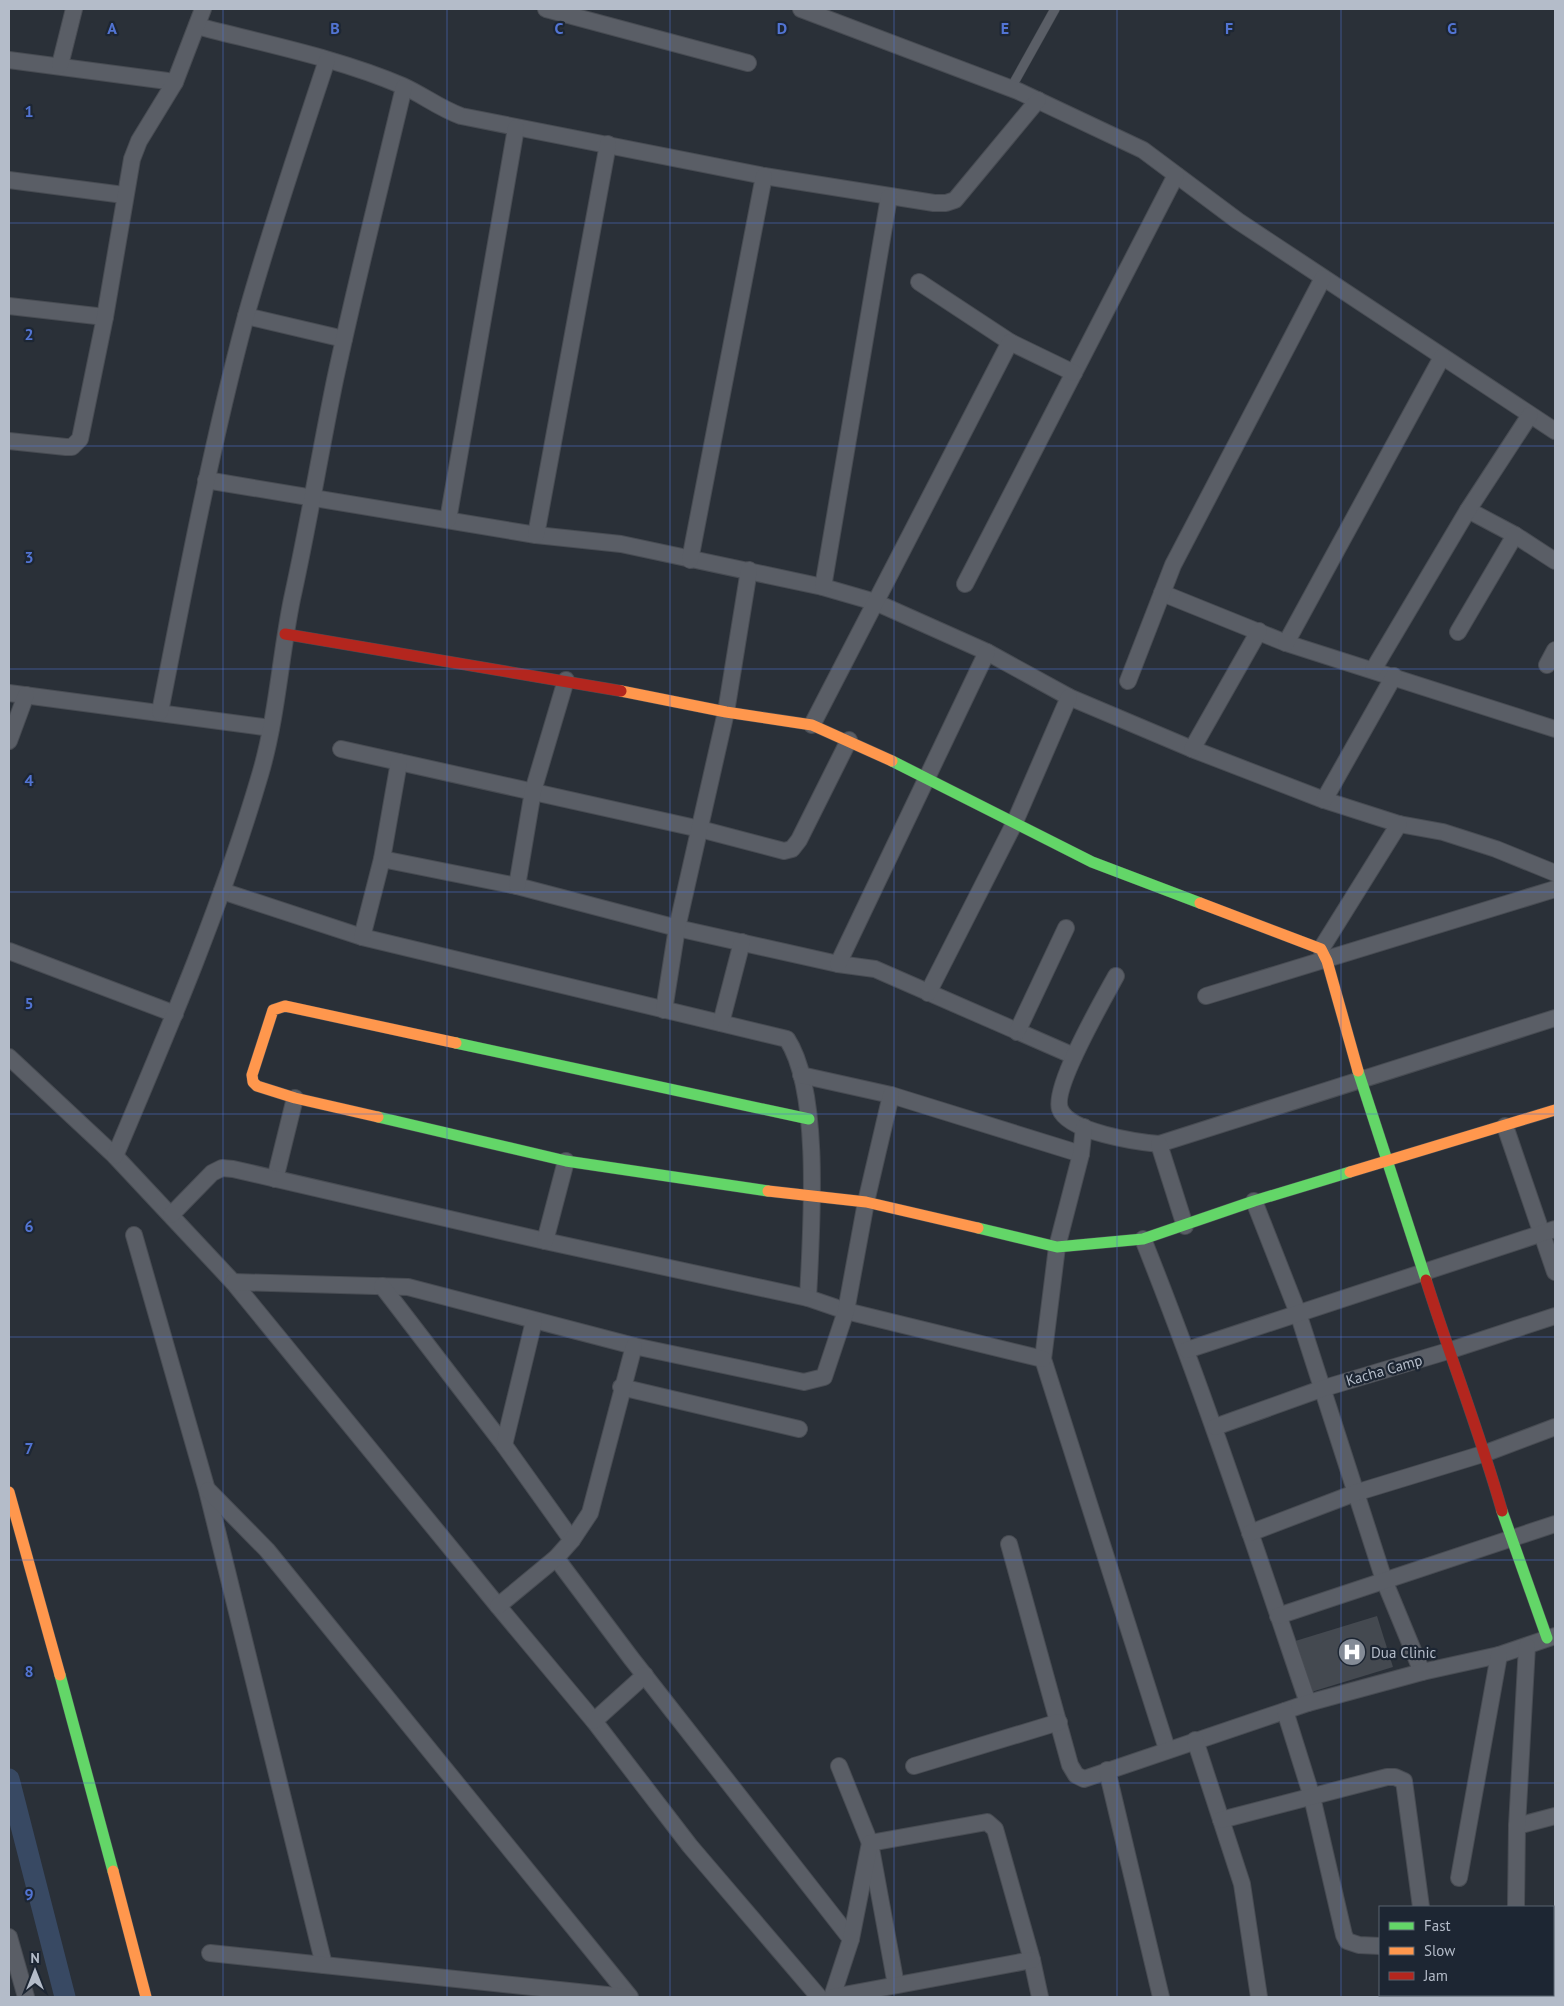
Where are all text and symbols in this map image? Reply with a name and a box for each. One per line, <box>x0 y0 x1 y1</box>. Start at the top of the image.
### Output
text: A <box>107 18 117 38</box>
text: B <box>330 18 340 38</box>
text: C <box>555 18 564 38</box>
text: D <box>777 18 787 38</box>
text: E <box>1001 18 1009 38</box>
text: F <box>1225 18 1233 38</box>
text: G <box>1447 18 1457 38</box>
text: 1 <box>24 101 34 121</box>
text: 2 <box>24 324 34 344</box>
text: 3 <box>24 547 34 567</box>
text: 4 <box>24 770 34 790</box>
text: 5 <box>24 993 34 1013</box>
text: 6 <box>24 1216 34 1236</box>
street label: Kacha Camp <box>1344 1350 1424 1390</box>
text: 7 <box>24 1438 34 1458</box>
hospital icon: Dua Clinic <box>1337 1637 1367 1667</box>
place label: Dua Clinic <box>1371 1643 1437 1662</box>
text: 8 <box>24 1661 34 1681</box>
text: 9 <box>24 1884 34 1904</box>
legend <box>1379 1906 1554 1996</box>
text: Fast <box>1424 1916 1451 1935</box>
text: Slow <box>1424 1941 1455 1960</box>
north arrow <box>10 1946 60 1996</box>
text: N <box>30 1949 40 1967</box>
text: Jam <box>1423 1966 1448 1985</box>

